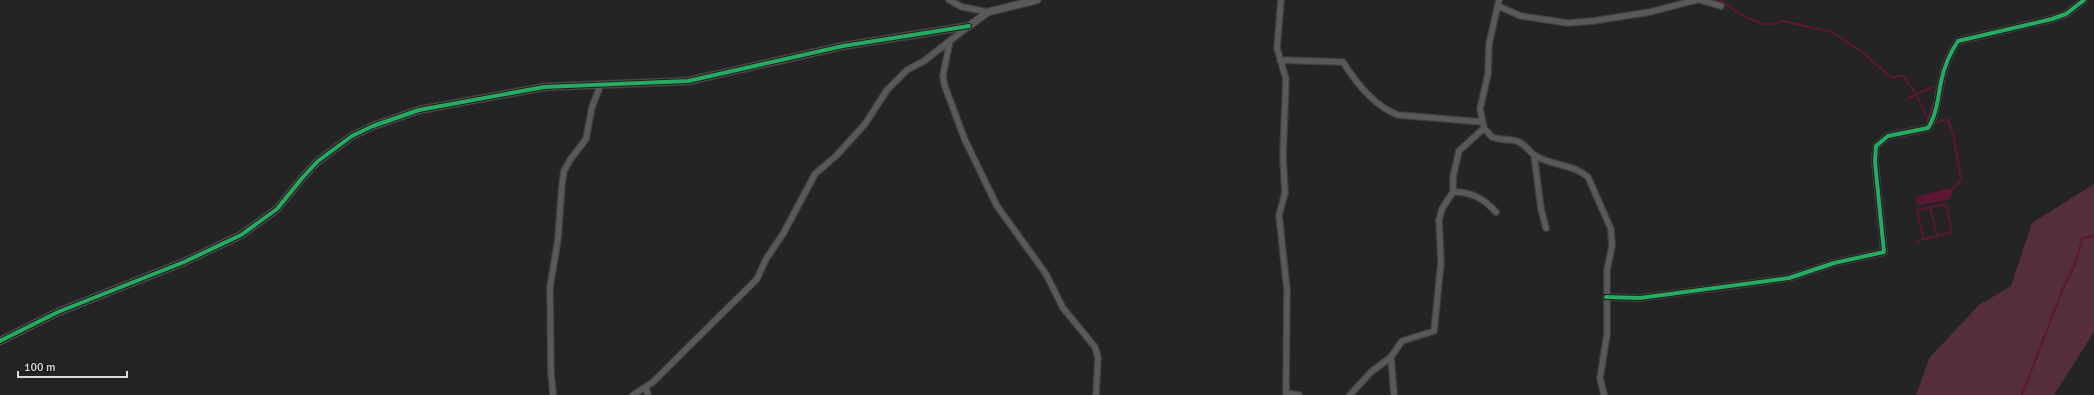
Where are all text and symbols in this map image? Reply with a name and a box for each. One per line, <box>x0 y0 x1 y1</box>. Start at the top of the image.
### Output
scale bar <box>18 353 127 379</box>
text: 100 m <box>24 360 56 375</box>

